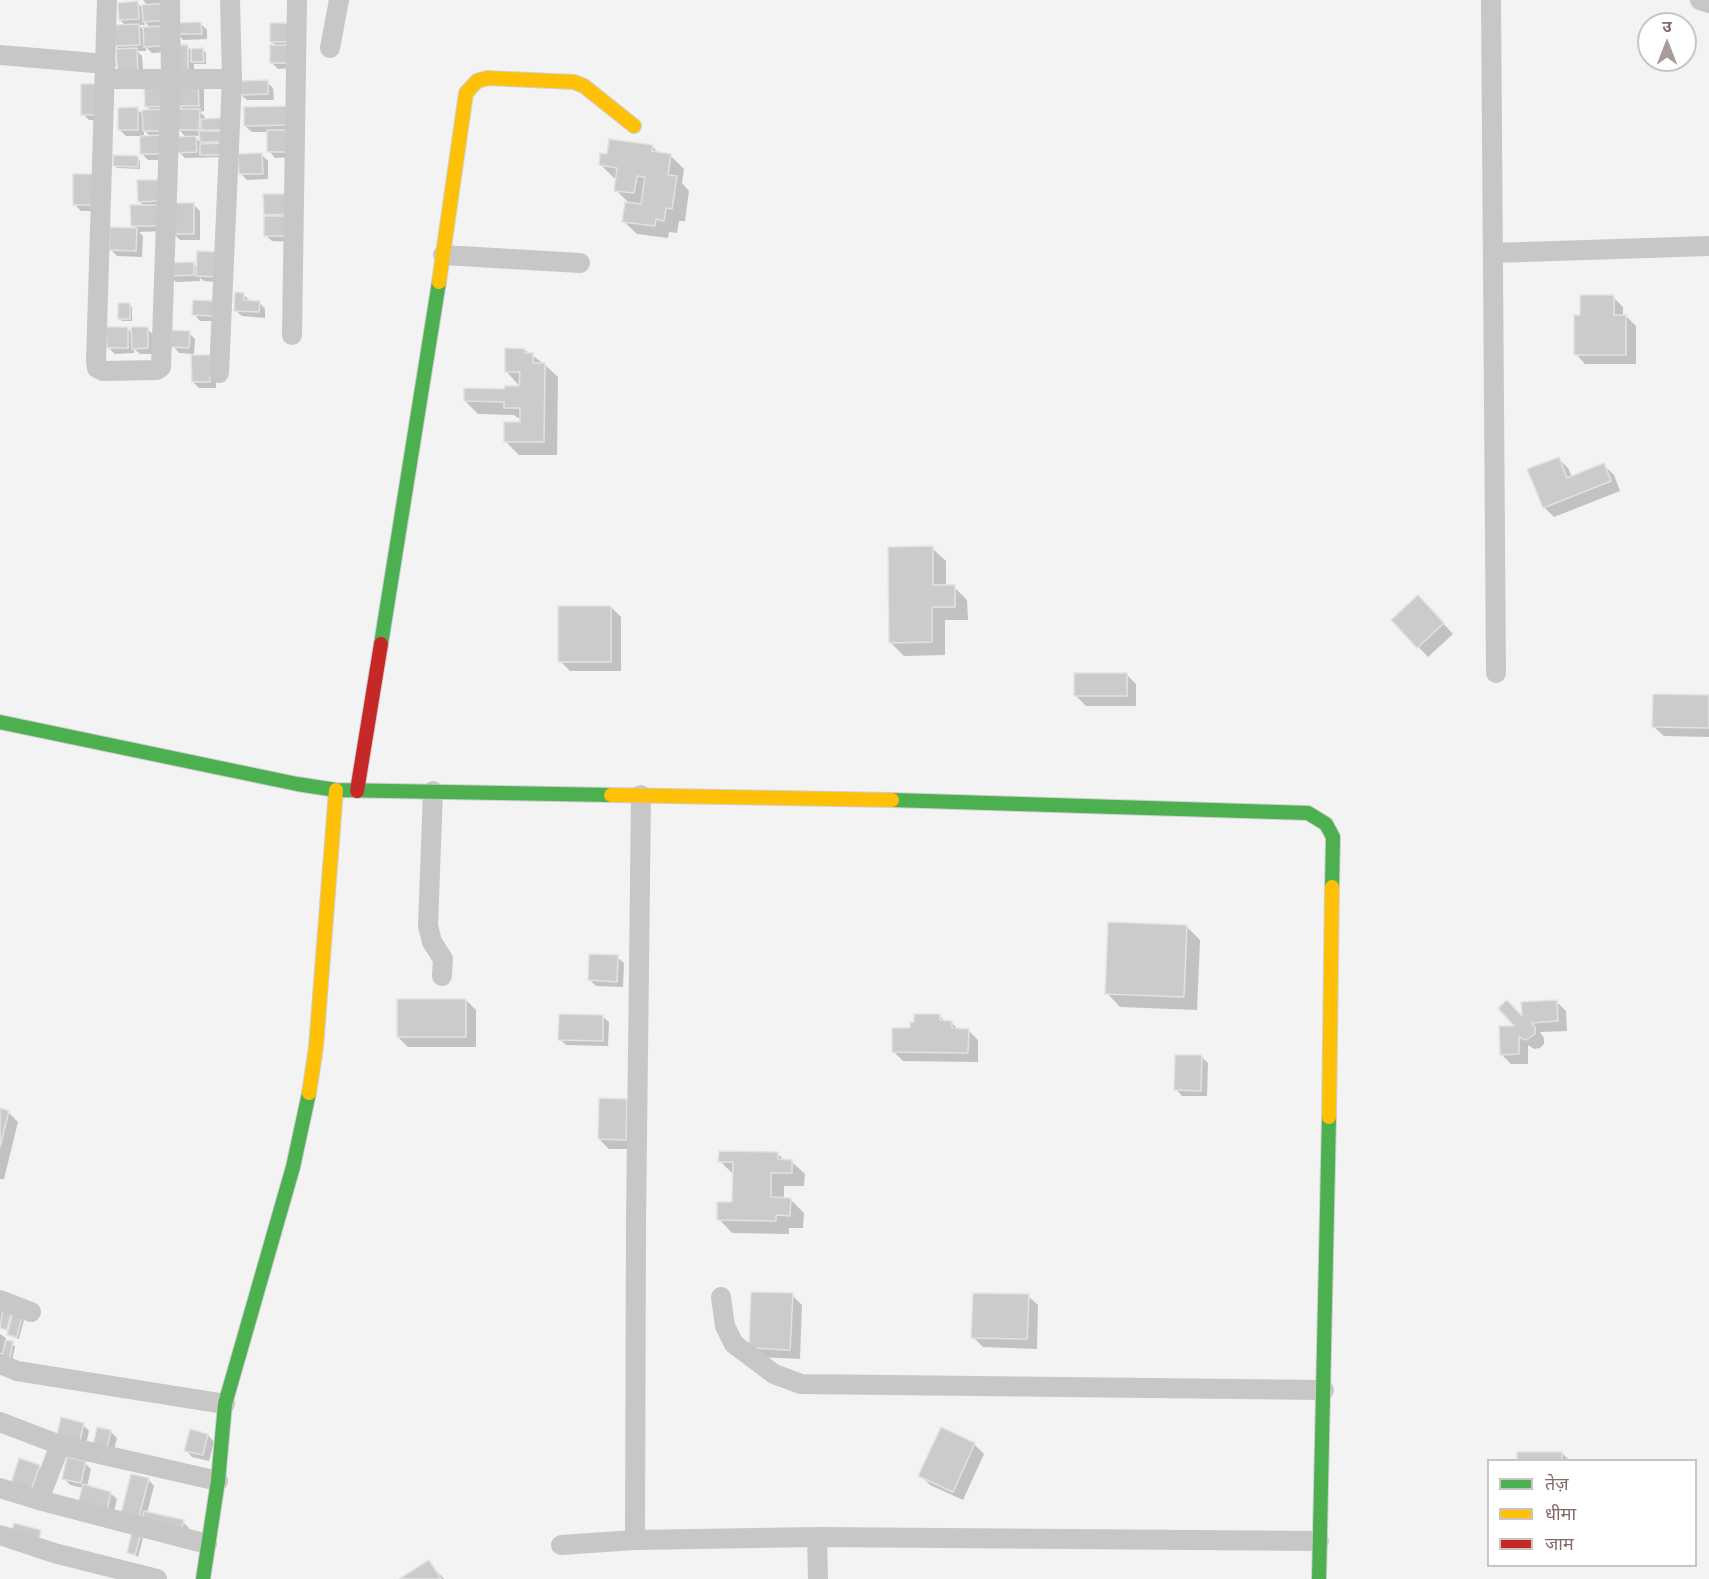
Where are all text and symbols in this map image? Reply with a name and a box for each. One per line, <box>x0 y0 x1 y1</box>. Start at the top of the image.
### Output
north arrow <box>1637 12 1697 72</box>
text: उ <box>1662 16 1672 35</box>
legend <box>1487 1459 1697 1567</box>
text: तेज़ <box>1545 1472 1569 1494</box>
text: धीमा <box>1545 1502 1576 1524</box>
text: जाम <box>1545 1532 1574 1554</box>

